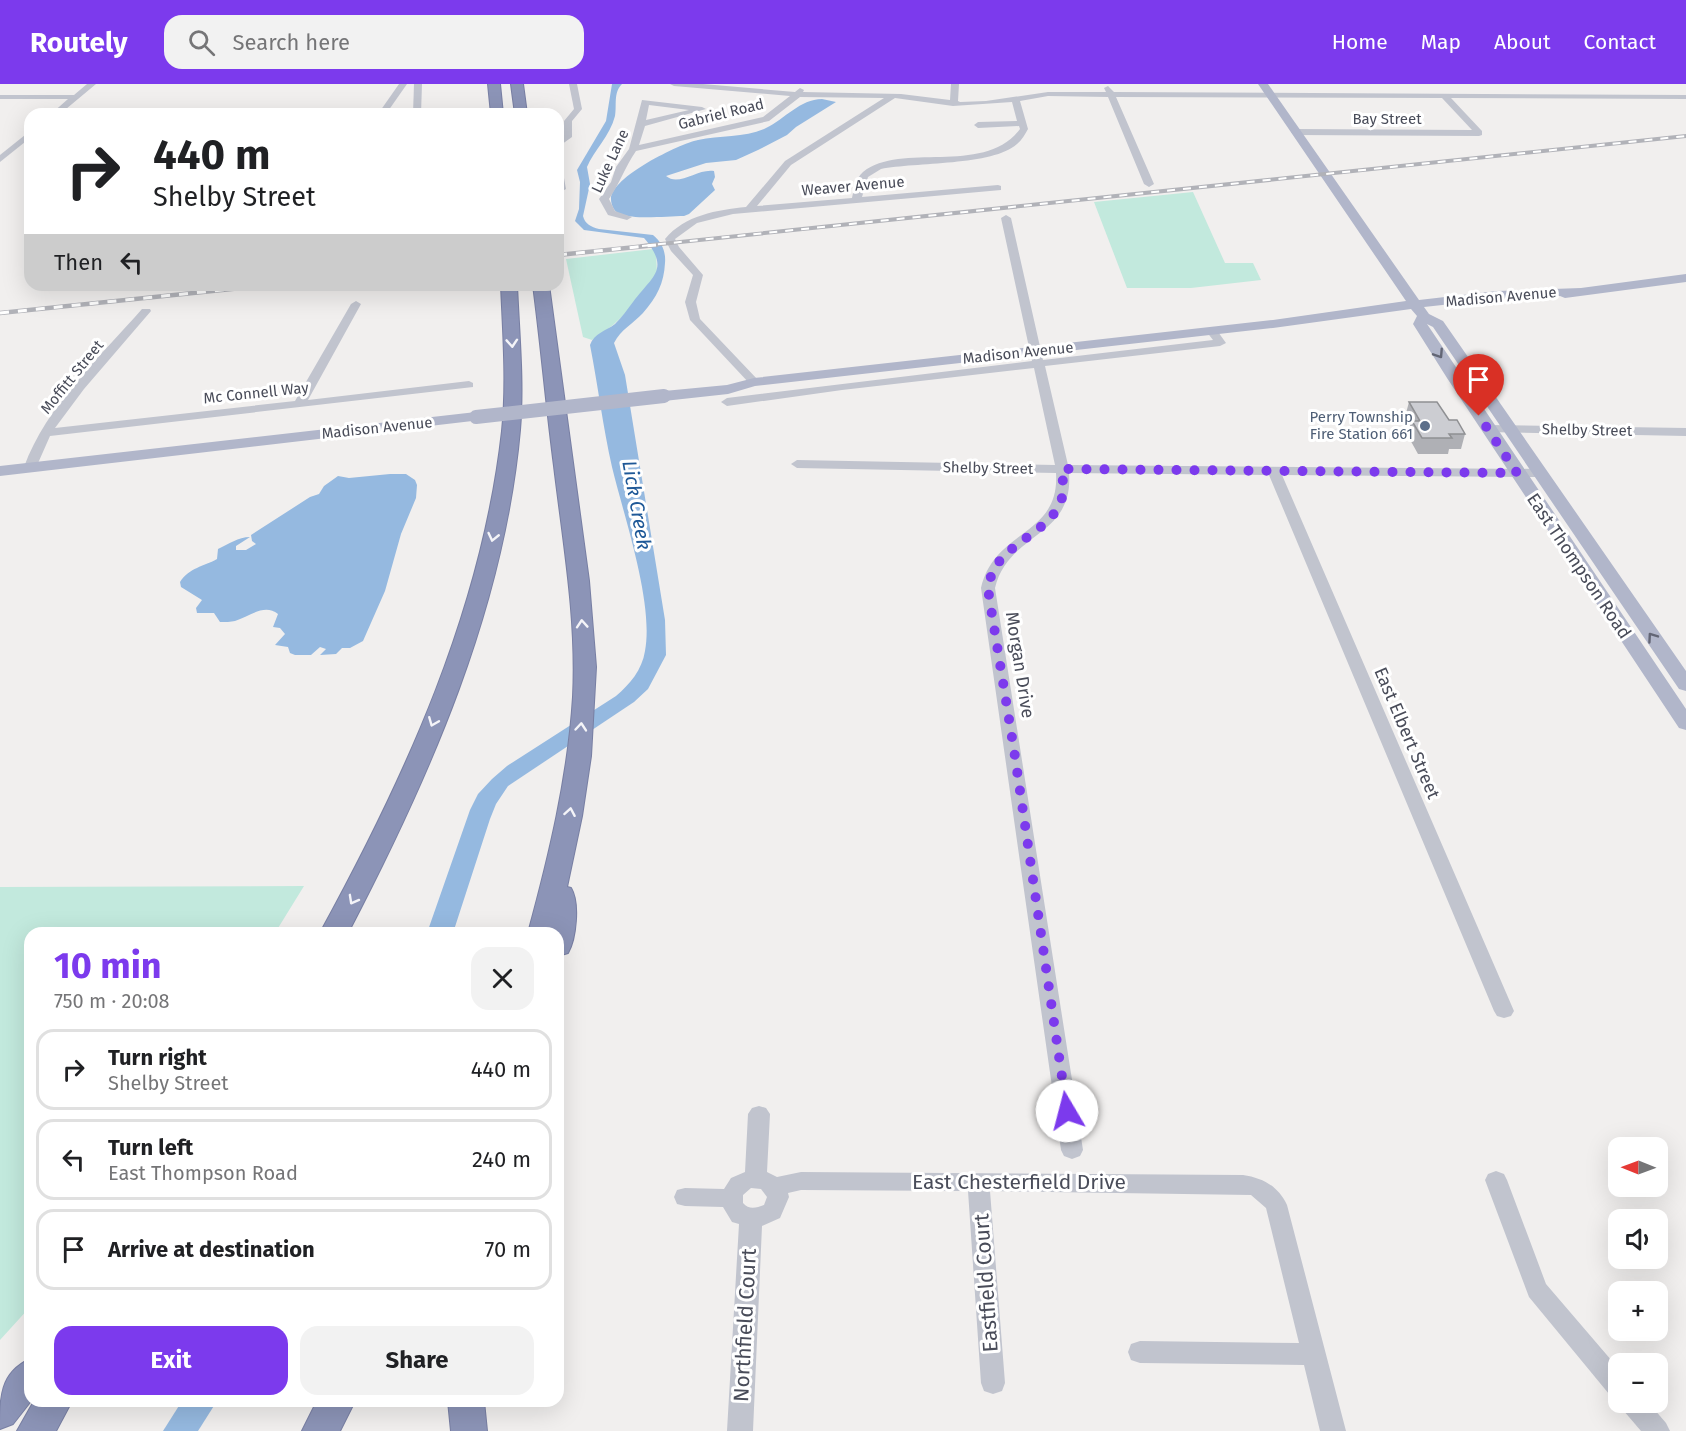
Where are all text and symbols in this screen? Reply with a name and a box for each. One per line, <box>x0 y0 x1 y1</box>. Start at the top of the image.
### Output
search box <box>164 15 584 69</box>
text: Routely <box>30 26 128 59</box>
icon: search <box>185 26 218 59</box>
text: Search here <box>233 29 350 56</box>
text: Home <box>1332 29 1388 55</box>
text: Map <box>1421 29 1461 55</box>
text: About <box>1494 29 1551 55</box>
text: Contact <box>1584 29 1656 55</box>
street label: Gabriel Road <box>676 95 766 133</box>
street label: Bay Street <box>1352 110 1422 128</box>
street label: Luke Lane <box>587 126 633 196</box>
text: 440 m <box>153 130 270 180</box>
icon: right <box>54 132 132 210</box>
street label: Weaver Avenue <box>801 173 905 199</box>
text: Shelby Street <box>153 181 316 213</box>
icon: left <box>115 246 148 279</box>
text: Then <box>54 249 103 276</box>
street label: Madison Avenue <box>1445 283 1557 311</box>
street label: Moffitt Street <box>37 336 108 417</box>
street label: Madison Avenue <box>962 338 1074 368</box>
one-way arrow <box>505 339 518 348</box>
one-way arrow <box>1431 347 1442 358</box>
pin <box>1453 354 1504 416</box>
icon: arrive <box>1462 363 1495 396</box>
street label: Mc Connell Way <box>203 378 310 407</box>
place label: Perry Township Fire Station 661 <box>1309 408 1413 443</box>
street label: Madison Avenue <box>321 413 433 443</box>
marker: Perry Township Fire Station 661 <box>1418 419 1432 433</box>
street label: Shelby Street <box>1542 420 1633 440</box>
water label: Lick Creek <box>617 458 657 552</box>
street label: Shelby Street <box>943 458 1034 478</box>
street label: East Thompson Road <box>1522 489 1636 643</box>
one-way arrow <box>487 531 500 541</box>
street label: Morgan Drive <box>1001 610 1039 720</box>
one-way arrow <box>576 619 589 629</box>
one-way arrow <box>1648 633 1659 644</box>
street label: East Elbert Street <box>1369 664 1445 803</box>
one-way arrow <box>428 716 440 727</box>
one-way arrow <box>575 723 588 732</box>
one-way arrow <box>564 807 576 817</box>
one-way arrow <box>349 893 360 904</box>
text: 10 min <box>54 944 162 988</box>
button: close <box>471 947 534 1010</box>
text: 750 m · 20:08 <box>54 989 170 1013</box>
text: Turn right <box>108 1044 207 1071</box>
icon: right <box>57 1053 90 1086</box>
text: 440 m <box>471 1056 531 1083</box>
text: Shelby Street <box>108 1071 229 1095</box>
position arrow <box>1035 1079 1099 1143</box>
text: Turn left <box>108 1134 193 1161</box>
north arrow <box>1608 1137 1668 1197</box>
map controls <box>1608 1137 1668 1413</box>
icon: left <box>57 1143 90 1176</box>
text: 240 m <box>472 1146 531 1173</box>
text: East Thompson Road <box>108 1161 298 1185</box>
street label: East Chesterfield Drive <box>912 1169 1126 1195</box>
button: sound <box>1608 1209 1668 1269</box>
street label: Eastfield Court <box>968 1212 1004 1353</box>
icon: arrive <box>57 1233 90 1266</box>
text: Arrive at destination <box>108 1236 315 1263</box>
text: 70 m <box>485 1236 531 1263</box>
street label: Northfield Court <box>728 1247 762 1402</box>
button: + <box>1608 1281 1668 1341</box>
button: Exit <box>54 1326 288 1395</box>
button: Share <box>300 1326 534 1395</box>
button: − <box>1608 1353 1668 1413</box>

